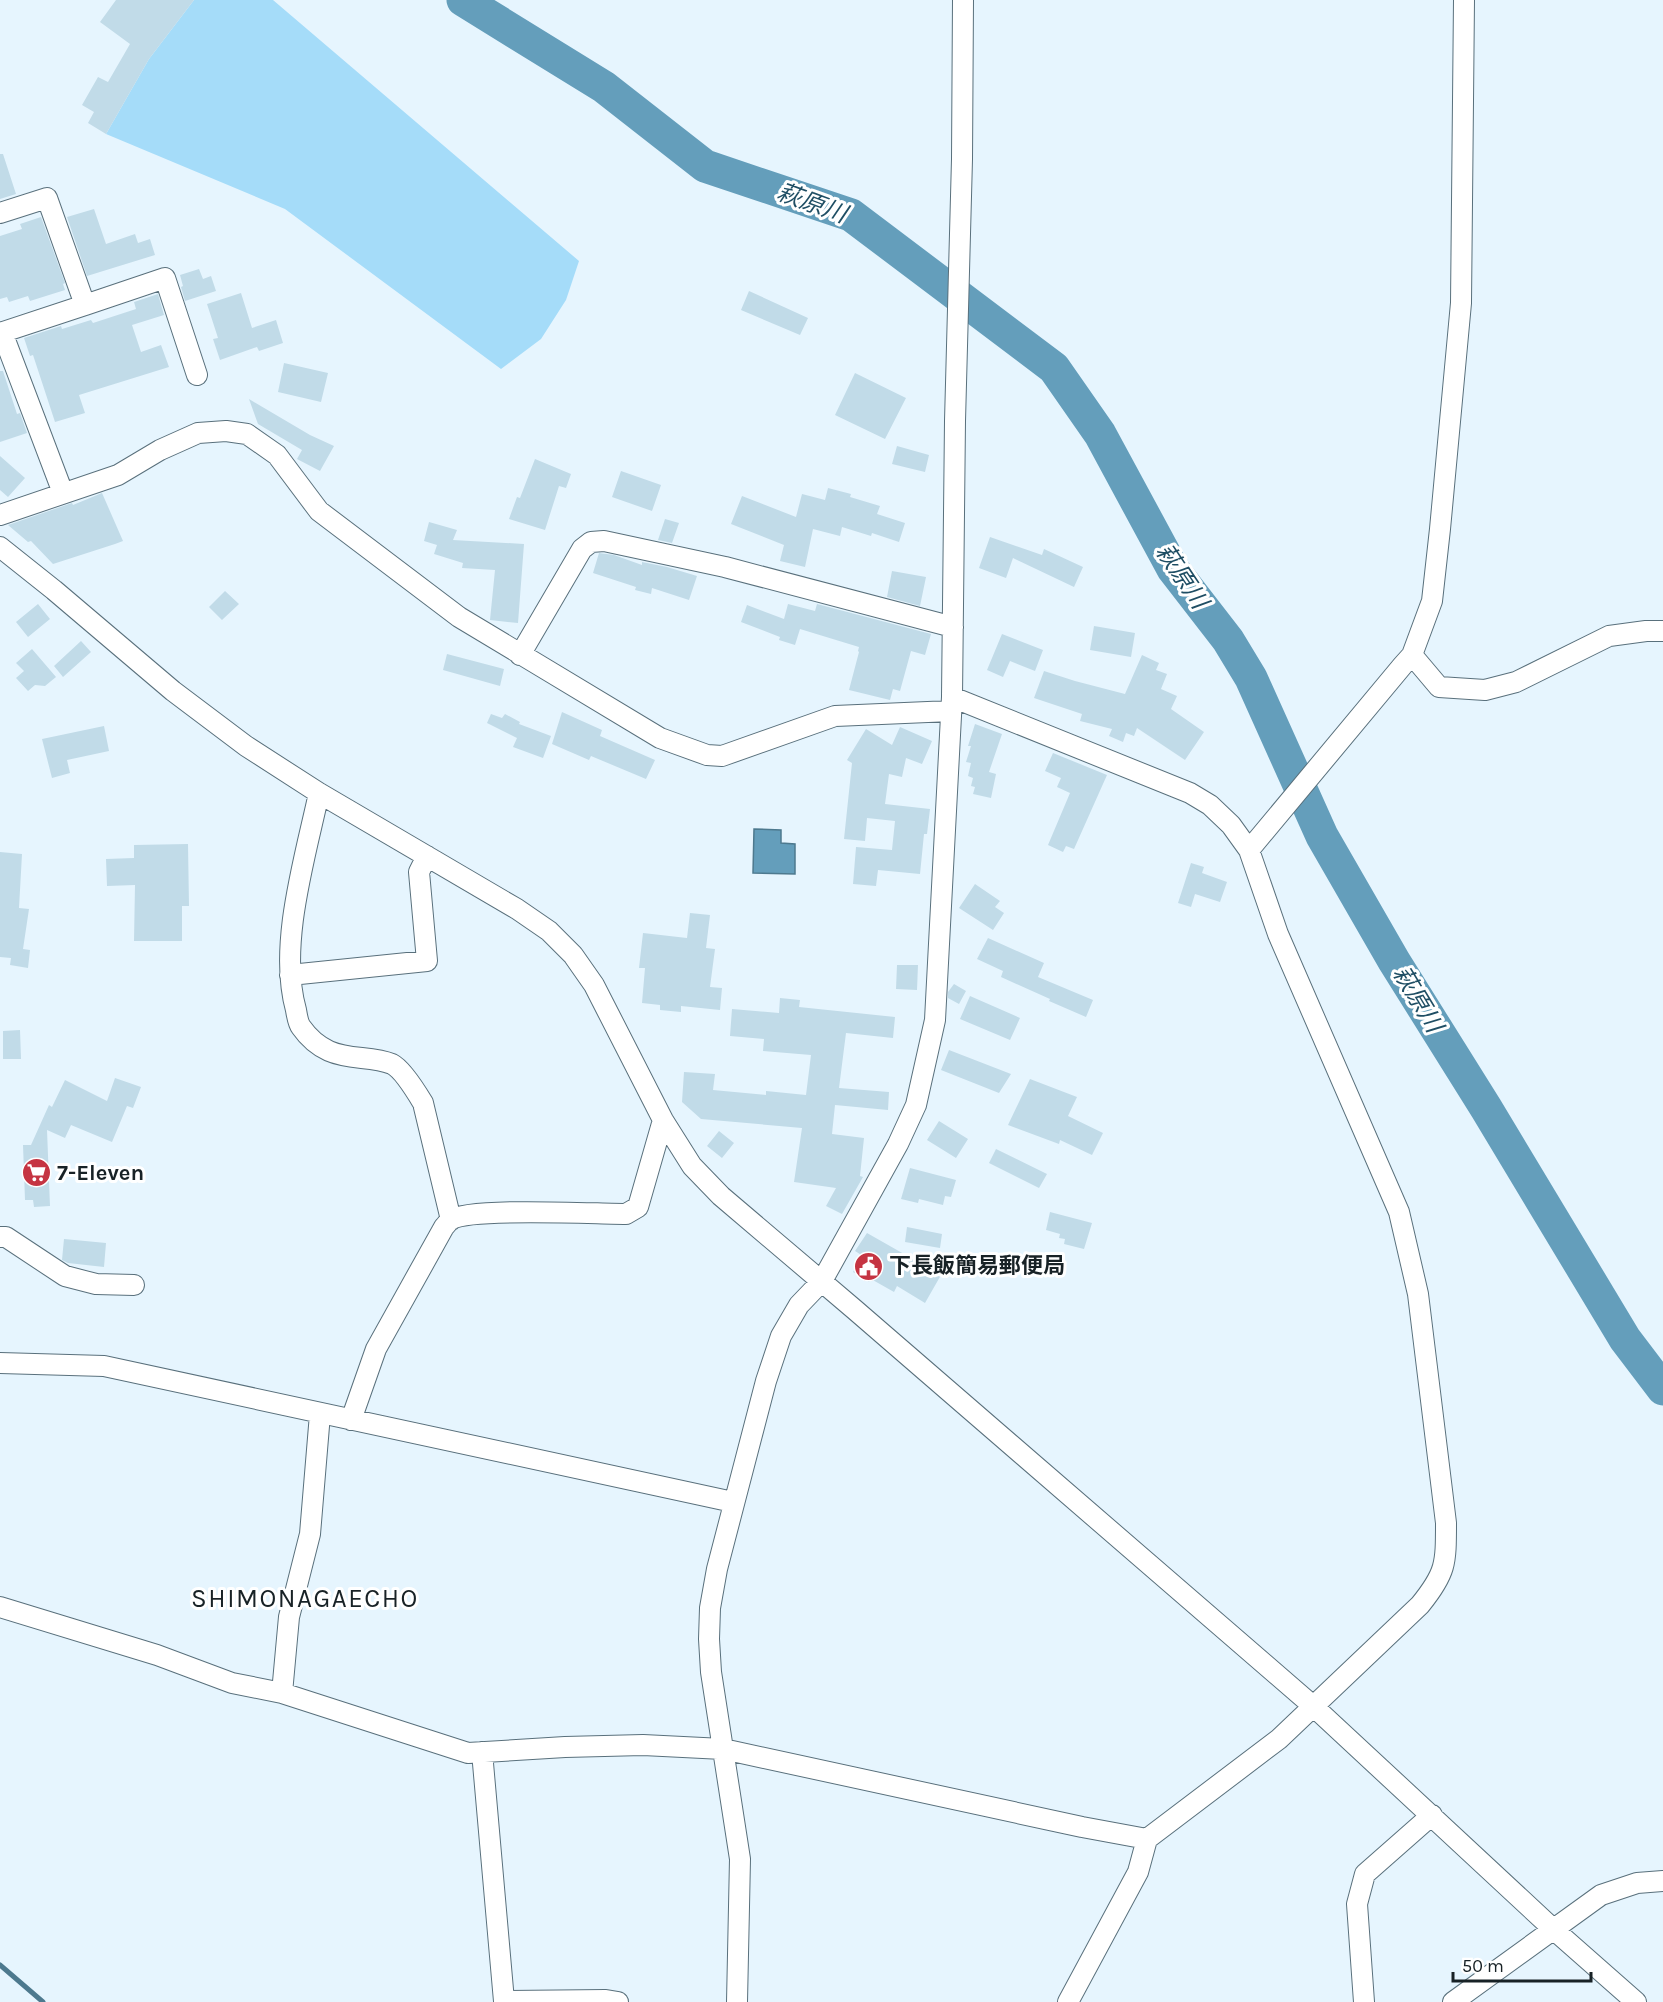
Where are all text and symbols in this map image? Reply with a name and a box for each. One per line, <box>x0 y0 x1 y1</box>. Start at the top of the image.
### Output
water label: 萩原川 <box>773 178 853 229</box>
water label: 萩原川 <box>1150 538 1215 616</box>
water label: 萩原川 <box>1387 961 1450 1040</box>
supermarket icon: 7-Eleven <box>20 1157 52 1189</box>
place label: 7-Eleven <box>57 1160 144 1186</box>
public building icon: 下長飯簡易郵便局 <box>852 1250 884 1282</box>
place label: 下長飯簡易郵便局 <box>889 1253 1065 1279</box>
district label: SHIMONAGAECHO <box>191 1583 419 1614</box>
scale bar <box>1453 1945 1591 1983</box>
text: 50 m <box>1462 1955 1504 1977</box>

